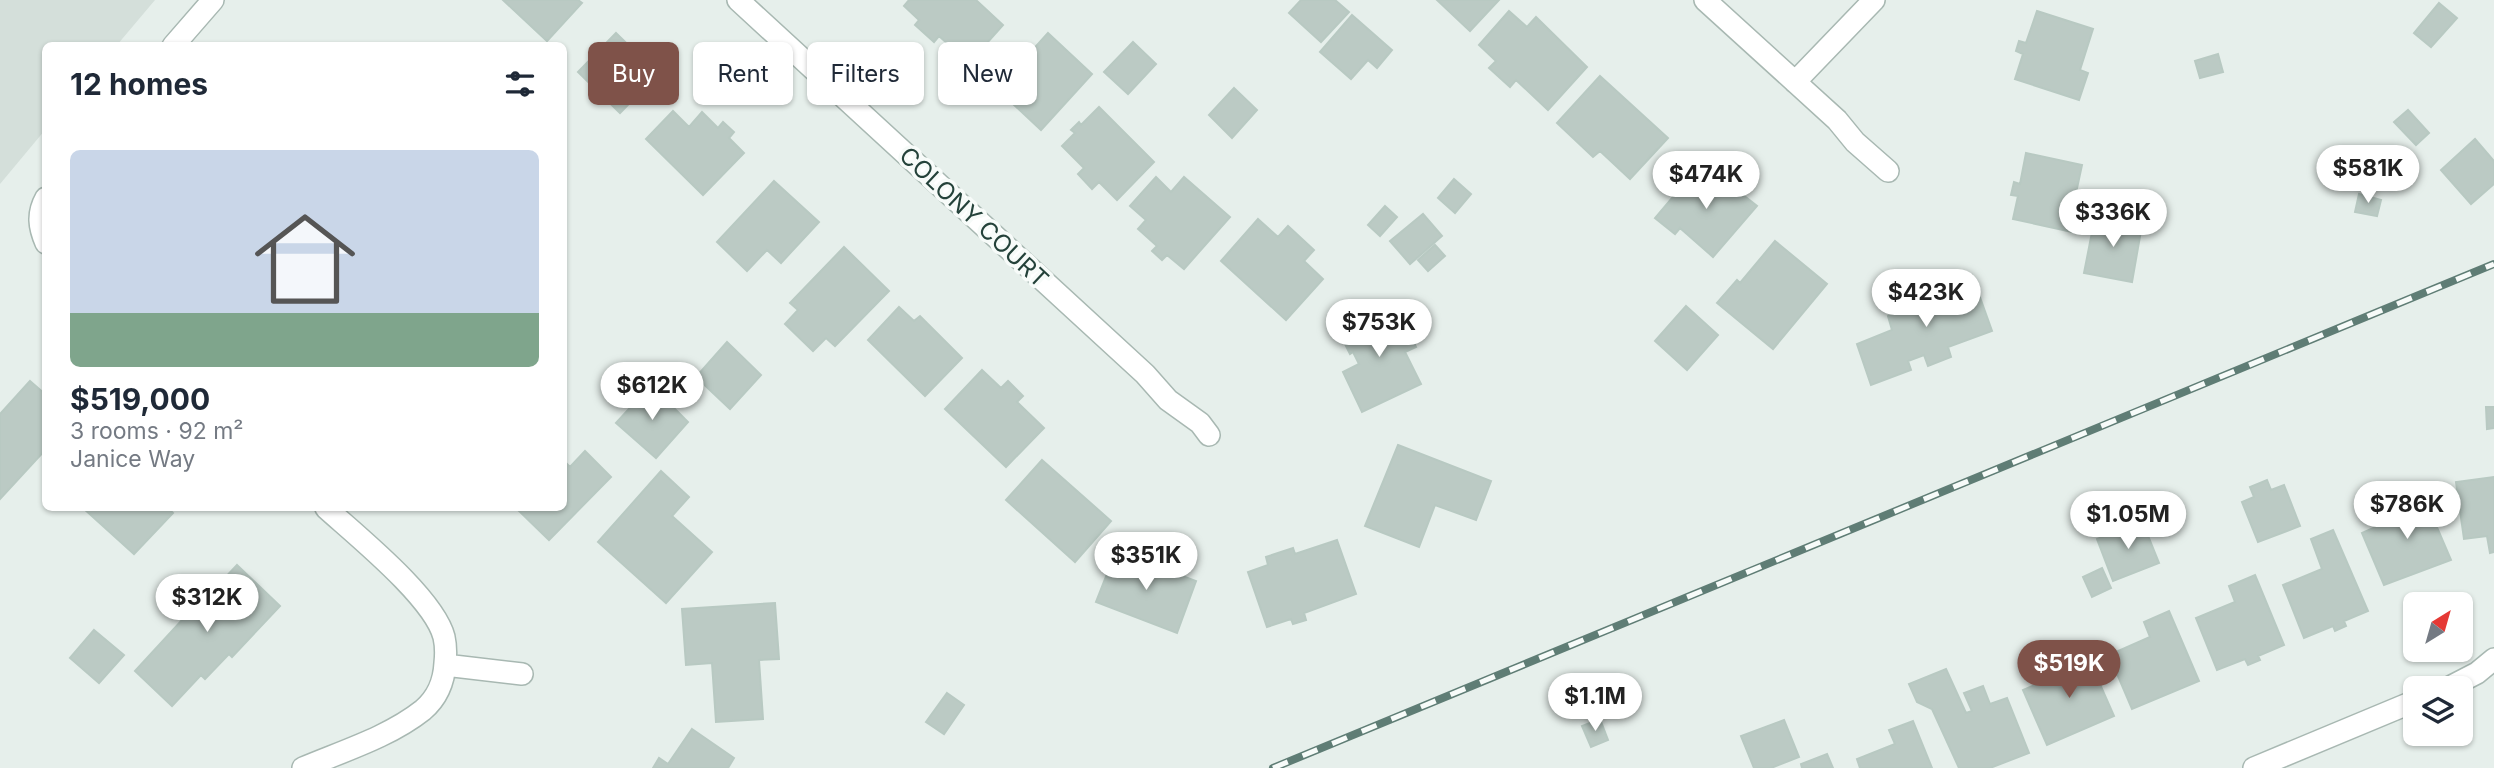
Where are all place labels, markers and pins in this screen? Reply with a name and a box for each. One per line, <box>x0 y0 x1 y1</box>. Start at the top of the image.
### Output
pin: $581K <box>2319 146 2417 205</box>
pin: $474K <box>1657 152 1755 211</box>
pin: $336K <box>2064 190 2162 249</box>
pin: $423K <box>1877 270 1975 329</box>
pin: $753K <box>1330 300 1428 359</box>
pin: $612K <box>603 362 701 422</box>
pin: $786K <box>2358 482 2456 541</box>
pin: $1.05M <box>2071 491 2185 551</box>
pin: $351K <box>1097 532 1195 592</box>
pin: $312K <box>158 574 256 634</box>
pin: $519K <box>2020 640 2118 700</box>
pin: $1.1M <box>1546 674 1644 733</box>

